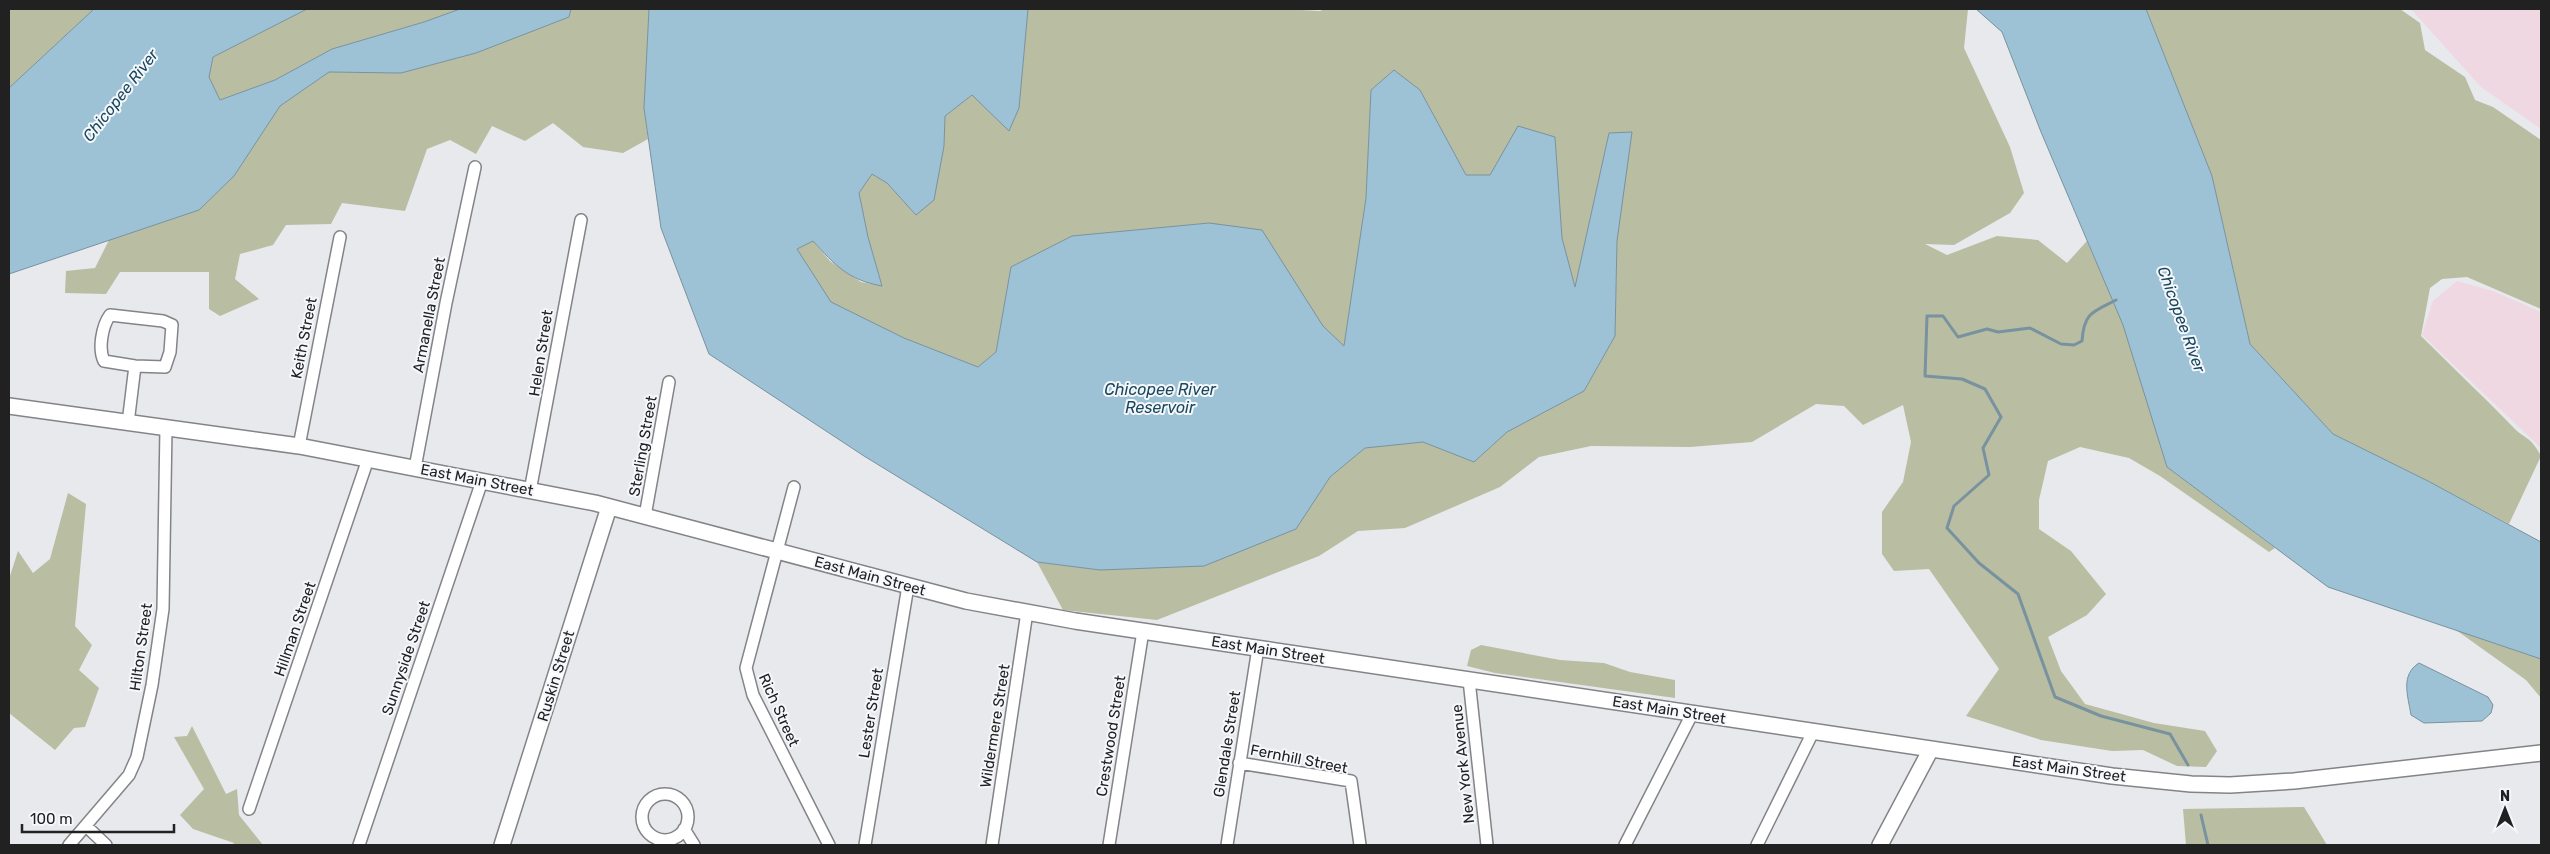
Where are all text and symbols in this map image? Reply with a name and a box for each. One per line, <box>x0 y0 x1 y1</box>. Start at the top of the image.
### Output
water label: Chicopee River <box>79 45 163 145</box>
street label: Armanella Street <box>409 255 449 374</box>
water label: Chicopee River <box>2154 264 2210 376</box>
street label: Keith Street <box>287 296 321 380</box>
street label: Helen Street <box>525 308 557 398</box>
water label: Chicopee River Reservoir <box>1104 380 1217 417</box>
street label: Sterling Street <box>625 394 661 498</box>
street label: East Main Street <box>419 460 535 500</box>
street label: East Main Street <box>812 552 928 600</box>
street label: Hillman Street <box>270 579 320 679</box>
street label: Sunnyside Street <box>378 598 434 718</box>
street label: Hilton Street <box>126 602 156 692</box>
street label: Ruskin Street <box>534 628 578 724</box>
street label: East Main Street <box>1210 632 1326 668</box>
street label: Wildermere Street <box>976 663 1014 789</box>
street label: Lester Street <box>855 667 887 759</box>
street label: Rich Street <box>755 671 803 749</box>
street label: Crestwood Street <box>1093 674 1129 798</box>
street label: Glendale Street <box>1210 689 1244 799</box>
street label: East Main Street <box>1611 692 1727 728</box>
street label: New York Avenue <box>1448 704 1478 824</box>
street label: Fernhill Street <box>1249 741 1349 777</box>
street label: East Main Street <box>2011 752 2127 786</box>
north arrow <box>2480 784 2530 834</box>
text: N <box>2500 788 2510 805</box>
scale bar <box>22 802 175 834</box>
text: 100 m <box>30 810 72 828</box>

